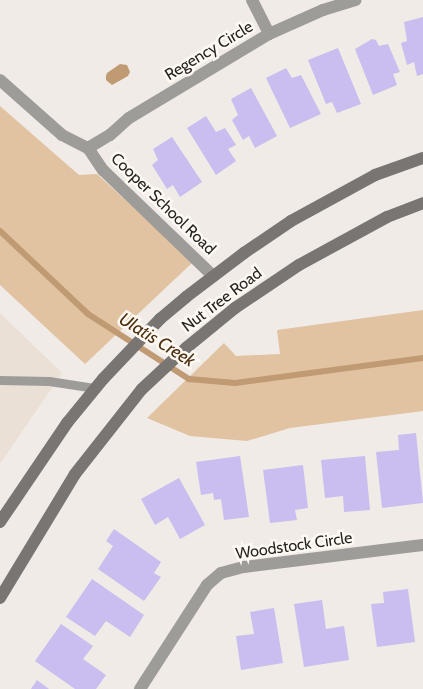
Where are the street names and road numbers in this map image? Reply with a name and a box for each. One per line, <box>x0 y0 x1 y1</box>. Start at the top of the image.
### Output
street label: Regency Circle <box>161 17 257 85</box>
street label: Cooper School Road <box>107 149 219 259</box>
street label: Nut Tree Road <box>178 264 266 336</box>
street label: Woodstock Circle <box>234 528 354 564</box>

